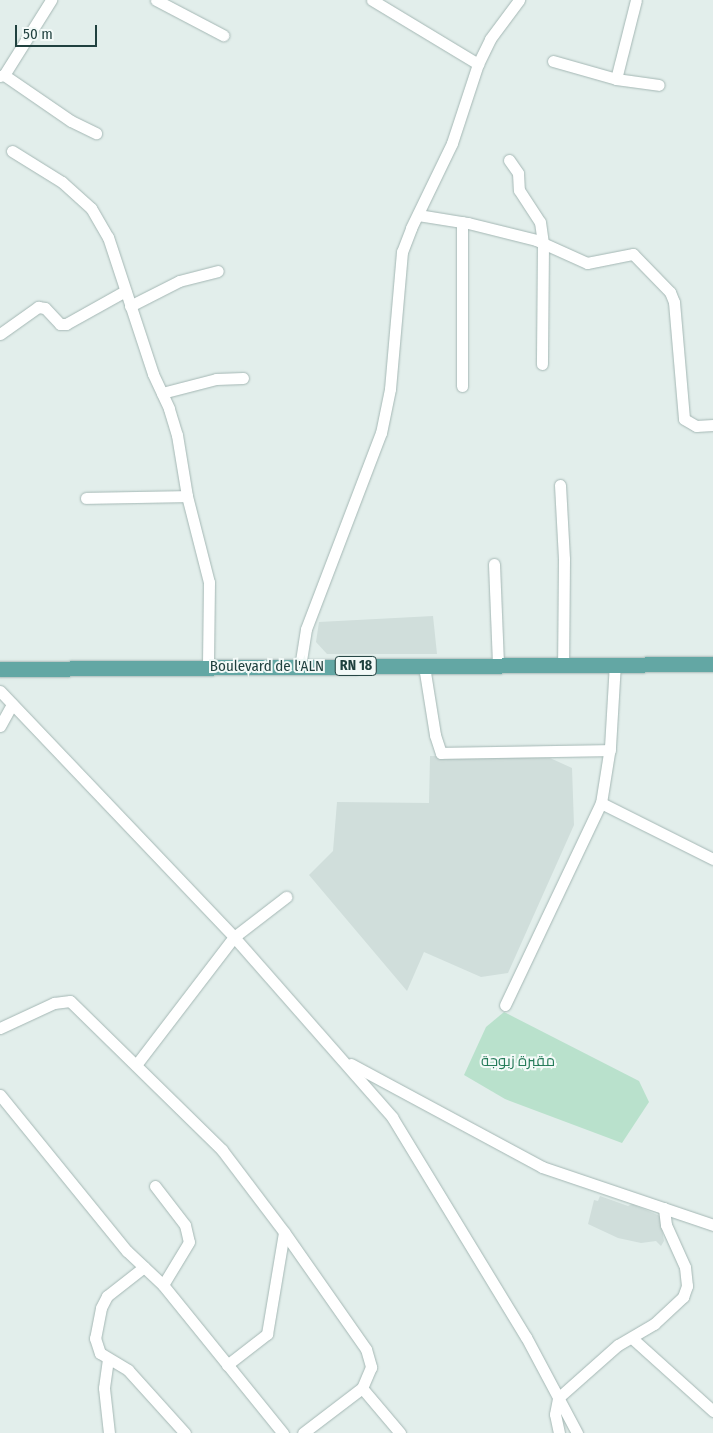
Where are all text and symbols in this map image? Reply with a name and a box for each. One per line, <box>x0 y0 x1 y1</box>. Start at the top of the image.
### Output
scale bar <box>18 15 100 47</box>
text: 50 m <box>23 25 53 43</box>
road number: RN 18 <box>335 654 377 678</box>
street label: Boulevard de l'ALN <box>210 658 324 676</box>
park label: مقبرة زبوجة <box>481 1053 555 1071</box>

